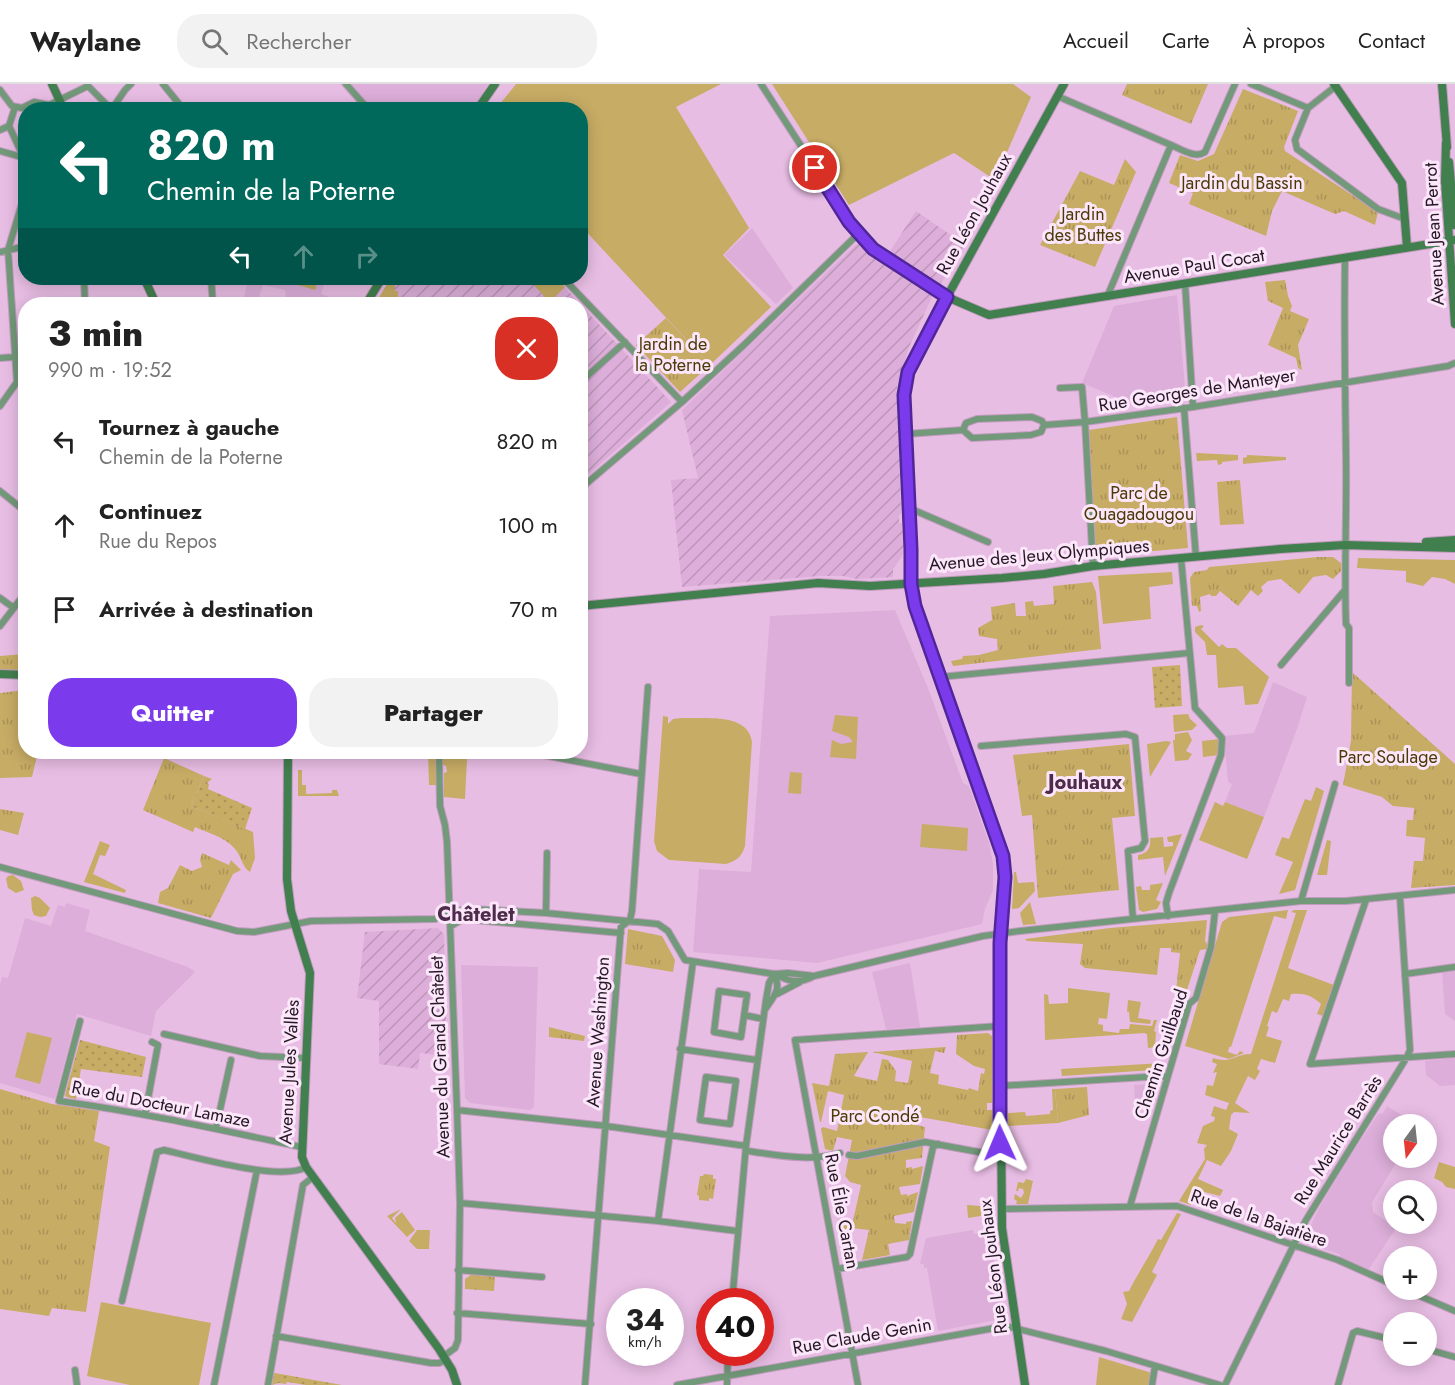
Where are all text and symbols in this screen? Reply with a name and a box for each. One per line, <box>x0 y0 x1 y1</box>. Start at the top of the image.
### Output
search box <box>177 14 597 68</box>
text: Waylane <box>30 21 141 62</box>
icon: search <box>198 25 231 58</box>
text: Rechercher <box>246 25 352 57</box>
text: Accueil <box>1063 26 1129 56</box>
text: Carte <box>1162 26 1210 56</box>
text: À propos <box>1243 26 1325 56</box>
text: Contact <box>1358 26 1425 56</box>
text: 820 m <box>147 115 276 176</box>
icon: left <box>48 126 126 204</box>
pin <box>789 142 840 193</box>
street label: Rue Léon Jouhaux <box>930 148 1018 279</box>
icon: arrive <box>798 151 831 184</box>
street label: Avenue Jean Perrot <box>1417 161 1451 306</box>
park label: Jardin du Bassin <box>1179 170 1303 196</box>
text: Chemin de la Poterne <box>147 171 395 210</box>
park label: Jardin des Buttes <box>1045 201 1121 248</box>
icon: left <box>224 240 257 273</box>
icon: ahead <box>287 240 320 273</box>
icon: right <box>350 240 383 273</box>
street label: Avenue Paul Cocat <box>1122 242 1267 290</box>
text: 3 min <box>48 307 143 359</box>
button: close <box>495 317 558 380</box>
park label: Jardin de la Poterne <box>635 331 711 378</box>
text: 990 m · 19:52 <box>48 356 172 385</box>
street label: Rue Georges de Manteyer <box>1097 361 1298 418</box>
text: Tournez à gauche <box>99 411 279 443</box>
icon: left <box>48 425 81 458</box>
text: 820 m <box>497 425 558 457</box>
text: Chemin de la Poterne <box>99 443 283 472</box>
park label: Parc de Ouagadougou <box>1084 480 1194 527</box>
text: Continuez <box>99 495 202 527</box>
icon: ahead <box>48 509 81 542</box>
text: 100 m <box>498 509 558 541</box>
text: Rue du Repos <box>99 527 217 556</box>
street label: Avenue des Jeux Olympiques <box>928 532 1150 578</box>
icon: arrive <box>48 593 81 626</box>
text: Arrivée à destination <box>99 593 313 625</box>
text: 70 m <box>509 593 558 625</box>
button: Quitter <box>48 678 297 747</box>
button: Partager <box>309 678 558 747</box>
park label: Parc Soulage <box>1338 744 1438 770</box>
district label: Jouhaux <box>1044 768 1122 797</box>
district label: Châtelet <box>437 900 515 929</box>
street label: Avenue du Grand Châtelet <box>423 955 457 1159</box>
street label: Avenue Washington <box>580 956 616 1108</box>
street label: Chemin Guilbaud <box>1128 986 1194 1122</box>
street label: Avenue Jules Vallès <box>272 999 306 1145</box>
street label: Rue Maurice Barrès <box>1288 1070 1388 1210</box>
street label: Rue du Docteur Lamaze <box>70 1074 252 1134</box>
park label: Parc Condé <box>830 1103 920 1129</box>
position arrow <box>968 1111 1032 1175</box>
north arrow <box>1383 1114 1437 1168</box>
map controls <box>1383 1114 1437 1366</box>
street label: Rue Élie Cartan <box>818 1151 866 1271</box>
button: search <box>1383 1180 1437 1234</box>
street label: Rue de la Bajatière <box>1187 1182 1331 1254</box>
street label: Rue Léon Jouhaux <box>972 1198 1014 1336</box>
button: + <box>1383 1246 1437 1300</box>
speed limit sign: 40 <box>696 1288 774 1366</box>
text: 34 <box>625 1298 665 1341</box>
street label: Rue Claude Genin <box>791 1311 933 1361</box>
button: − <box>1383 1312 1437 1366</box>
text: km/h <box>628 1331 662 1353</box>

